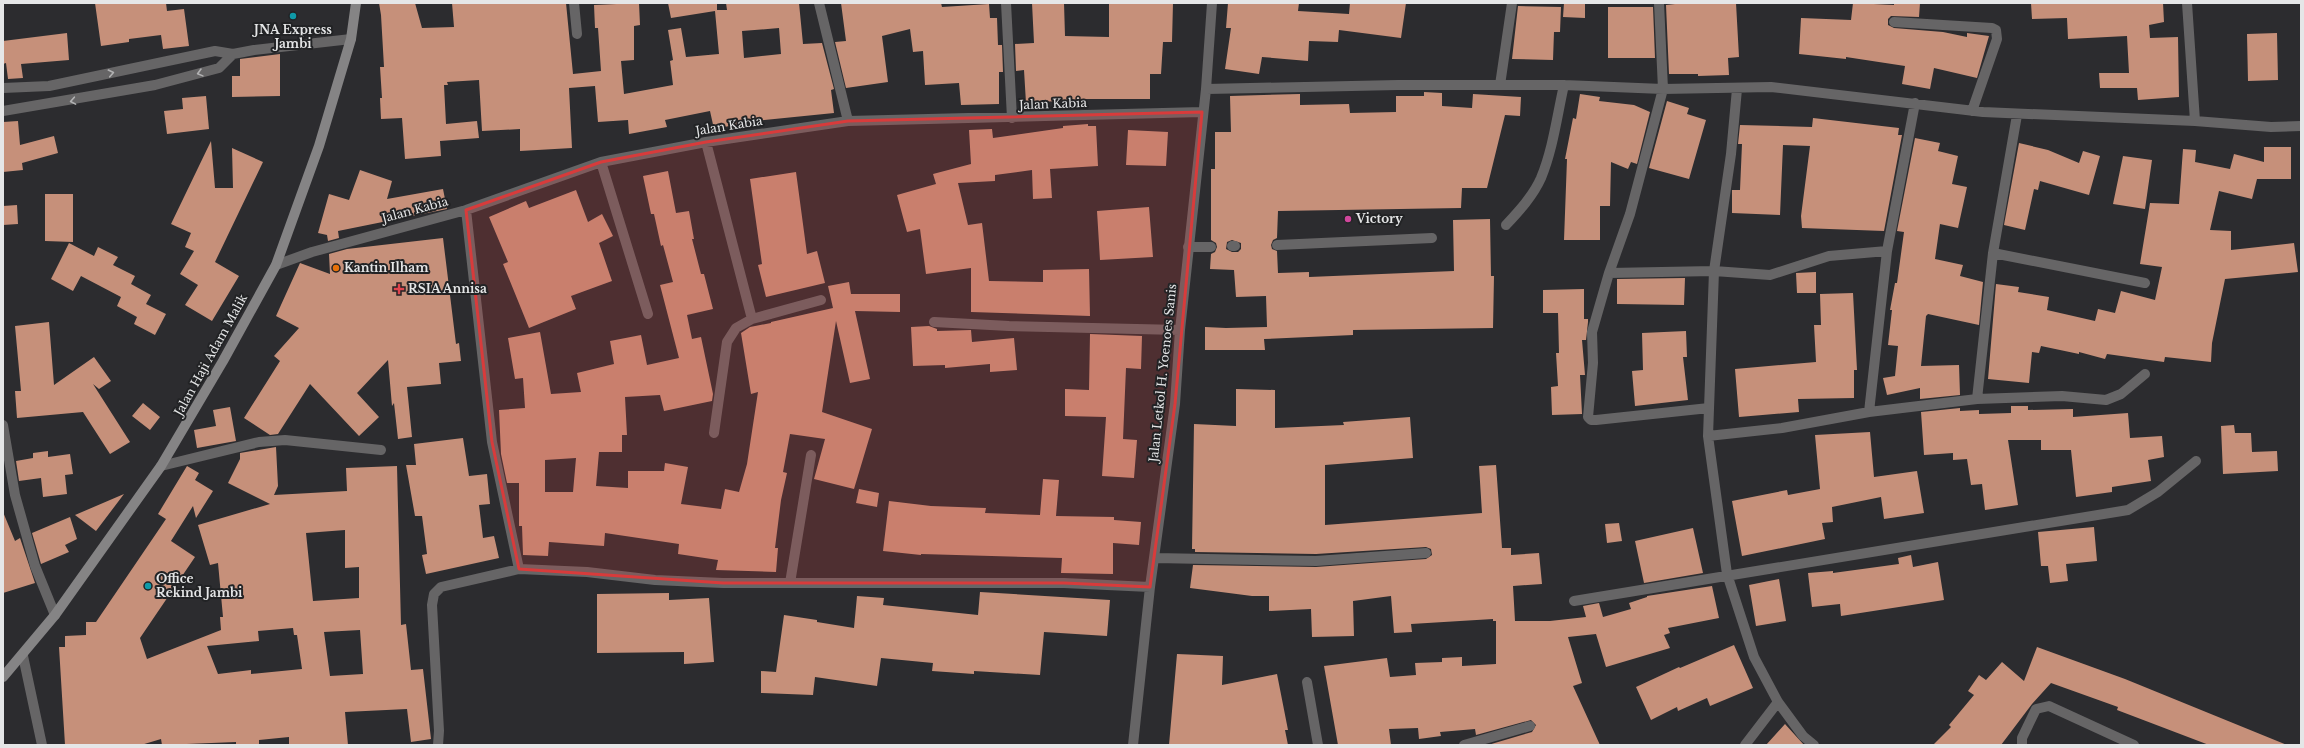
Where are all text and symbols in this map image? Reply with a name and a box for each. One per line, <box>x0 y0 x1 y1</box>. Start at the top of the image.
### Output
marker: JNA Express Jambi <box>288 11 298 21</box>
place label: JNA Express Jambi <box>251 22 332 51</box>
one-way arrow <box>197 68 204 77</box>
one-way arrow <box>107 70 114 78</box>
street label: Jalan Kabia <box>1017 95 1087 112</box>
one-way arrow <box>70 96 77 104</box>
street label: Jalan Kabia <box>692 113 764 139</box>
street label: Jalan Kabia <box>378 193 450 226</box>
place label: Victory <box>1355 211 1403 226</box>
marker: Victory <box>1343 214 1353 224</box>
place label: Kantin Ilham <box>344 260 429 275</box>
marker: Kantin Ilham <box>331 263 341 273</box>
place label: RSIA Annisa <box>408 281 487 296</box>
marker: RSIA Annisa <box>393 283 405 295</box>
street label: Jalan Letkol H. Yoenoes Sanis <box>1145 283 1179 465</box>
street label: Jalan Haji Adam Malik <box>170 291 251 420</box>
place label: Office Rekind Jambi <box>156 571 243 600</box>
marker: Office Rekind Jambi <box>143 581 153 591</box>

